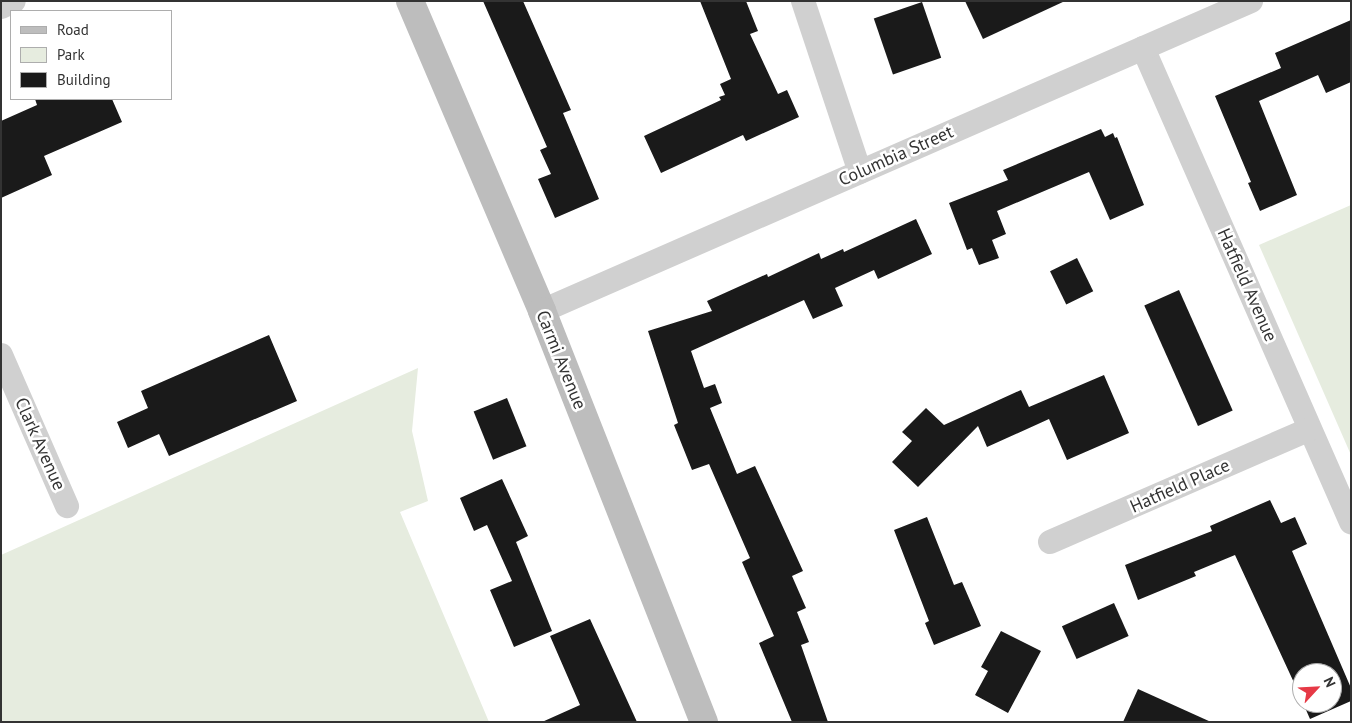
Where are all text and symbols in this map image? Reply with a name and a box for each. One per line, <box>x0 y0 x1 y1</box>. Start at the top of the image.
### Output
legend <box>10 10 172 100</box>
text: Road <box>57 20 89 39</box>
text: Park <box>57 45 85 64</box>
text: Building <box>57 70 111 89</box>
street label: Columbia Street <box>835 121 957 191</box>
street label: Hatfield Avenue <box>1212 225 1282 345</box>
street label: Carmi Avenue <box>531 307 591 413</box>
street label: Clark Avenue <box>10 394 70 494</box>
street label: Hatfield Place <box>1127 454 1233 518</box>
north arrow <box>1292 663 1342 713</box>
text: N <box>1320 674 1340 690</box>

